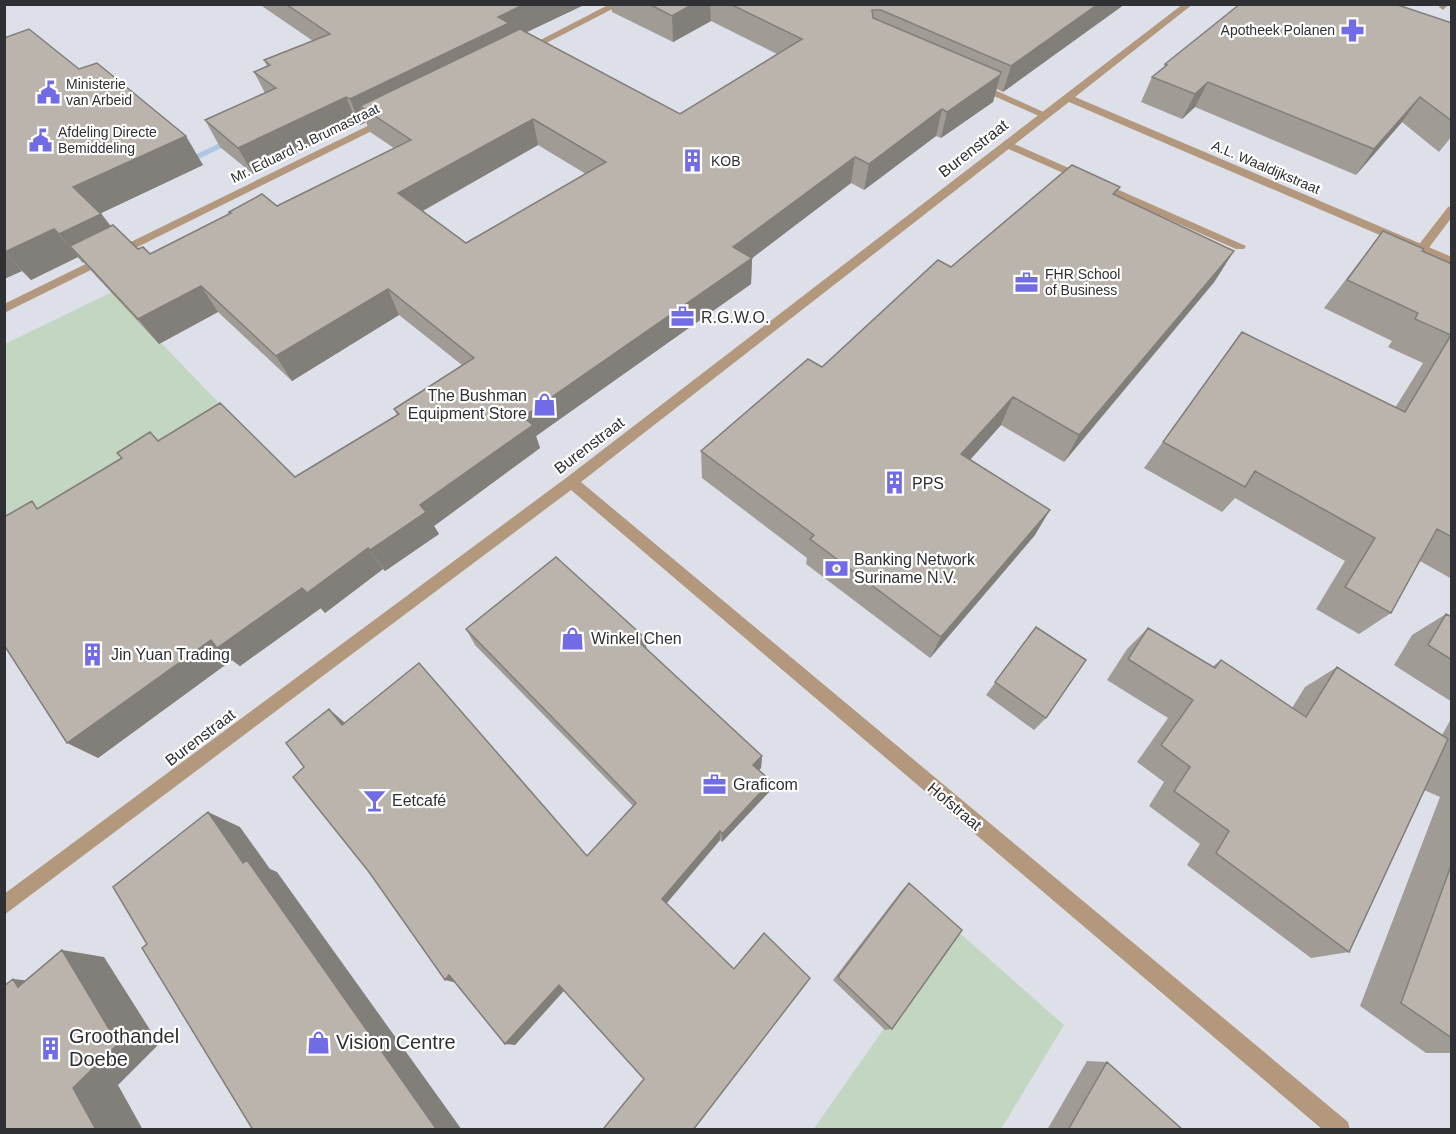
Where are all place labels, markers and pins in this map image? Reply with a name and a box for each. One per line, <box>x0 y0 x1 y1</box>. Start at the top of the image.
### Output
pharmacy icon: Apotheek Polanen <box>1340 17 1366 43</box>
place label: Apotheek Polanen <box>1221 22 1335 38</box>
place label: Ministerie van Arbeid <box>66 76 132 108</box>
public building icon: Ministerie van Arbeid <box>35 79 61 105</box>
place label: Afdeling Directe Bemiddeling <box>58 124 157 156</box>
public building icon: Afdeling Directe Bemiddeling <box>27 127 53 153</box>
building icon: KOB <box>680 148 706 174</box>
place label: KOB <box>711 153 741 169</box>
place label: FHR School of Business <box>1045 266 1120 298</box>
office icon: FHR School of Business <box>1014 269 1040 295</box>
office icon: R.G.W.O. <box>670 304 696 330</box>
place label: R.G.W.O. <box>701 309 769 326</box>
place label: The Bushman Equipment Store <box>408 387 527 422</box>
shop icon: The Bushman Equipment Store <box>532 391 558 417</box>
building icon: PPS <box>881 470 907 496</box>
place label: PPS <box>912 475 944 492</box>
place label: Banking Network Suriname N.V. <box>854 551 976 586</box>
bank icon: Banking Network Suriname N.V. <box>823 555 849 581</box>
shop icon: Winkel Chen <box>560 625 586 651</box>
place label: Winkel Chen <box>591 630 682 647</box>
building icon: Jin Yuan Trading <box>80 641 106 667</box>
place label: Jin Yuan Trading <box>111 646 230 663</box>
office icon: Graficom <box>702 771 728 797</box>
place label: Graficom <box>733 776 798 793</box>
bar icon: Eetcafé <box>361 787 387 813</box>
place label: Eetcafé <box>392 792 446 809</box>
place label: Groothandel Doebe <box>69 1025 179 1070</box>
shop icon: Vision Centre <box>305 1029 331 1055</box>
place label: Vision Centre <box>336 1031 456 1053</box>
building icon: Groothandel Doebe <box>38 1035 64 1061</box>

